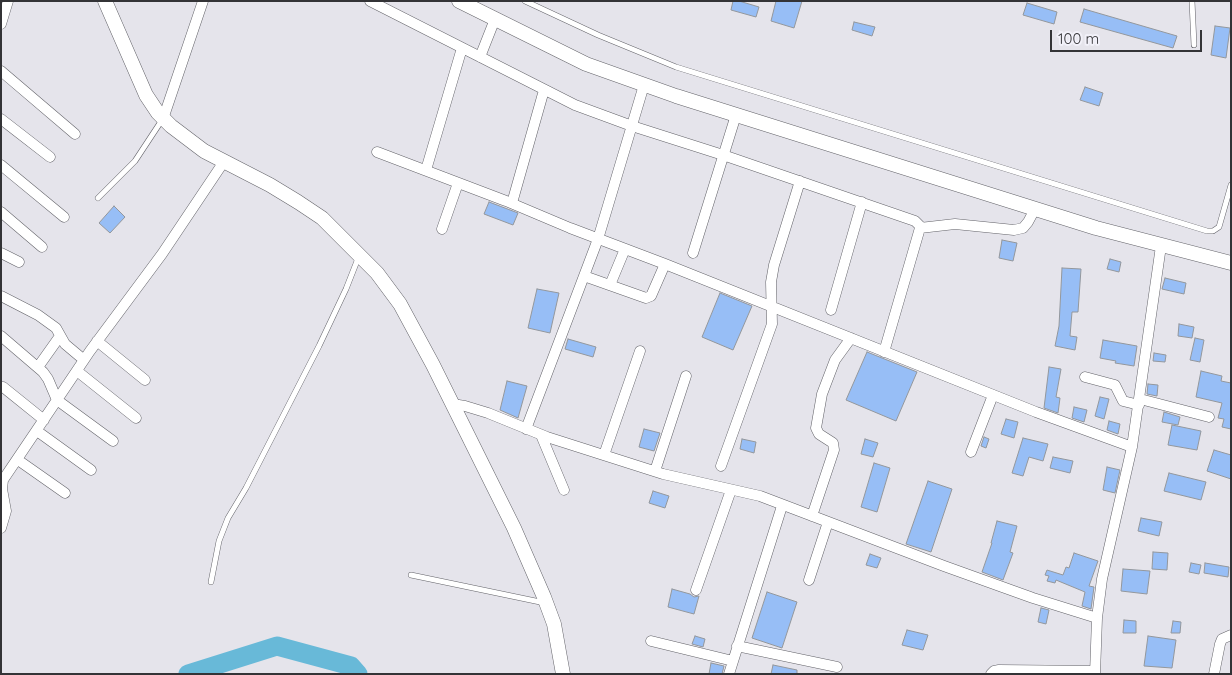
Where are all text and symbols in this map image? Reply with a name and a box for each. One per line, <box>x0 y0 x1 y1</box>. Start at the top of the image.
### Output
scale bar <box>1052 20 1204 52</box>
text: 100 m <box>1058 29 1099 48</box>

